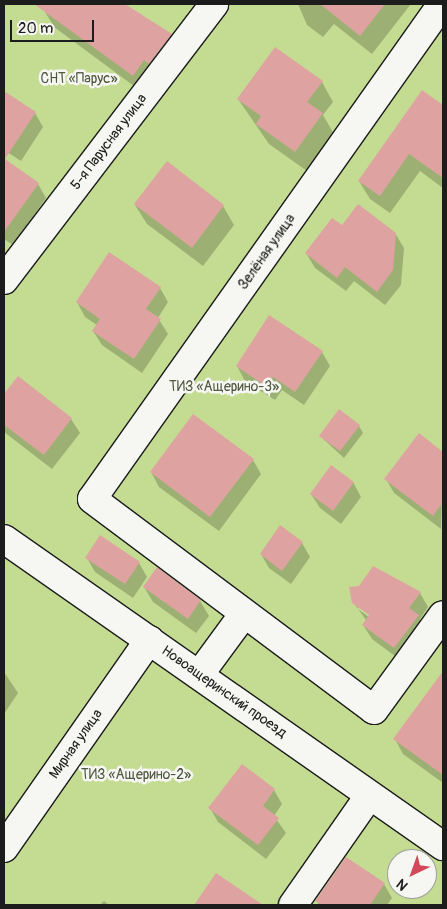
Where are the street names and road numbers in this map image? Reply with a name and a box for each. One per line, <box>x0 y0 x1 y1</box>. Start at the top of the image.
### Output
street label: 5-я Парусная улица <box>67 91 151 193</box>
street label: Зелёная улица <box>235 211 299 293</box>
street label: Новоащеринский проезд <box>158 642 290 742</box>
street label: Мирная улица <box>46 706 106 782</box>

